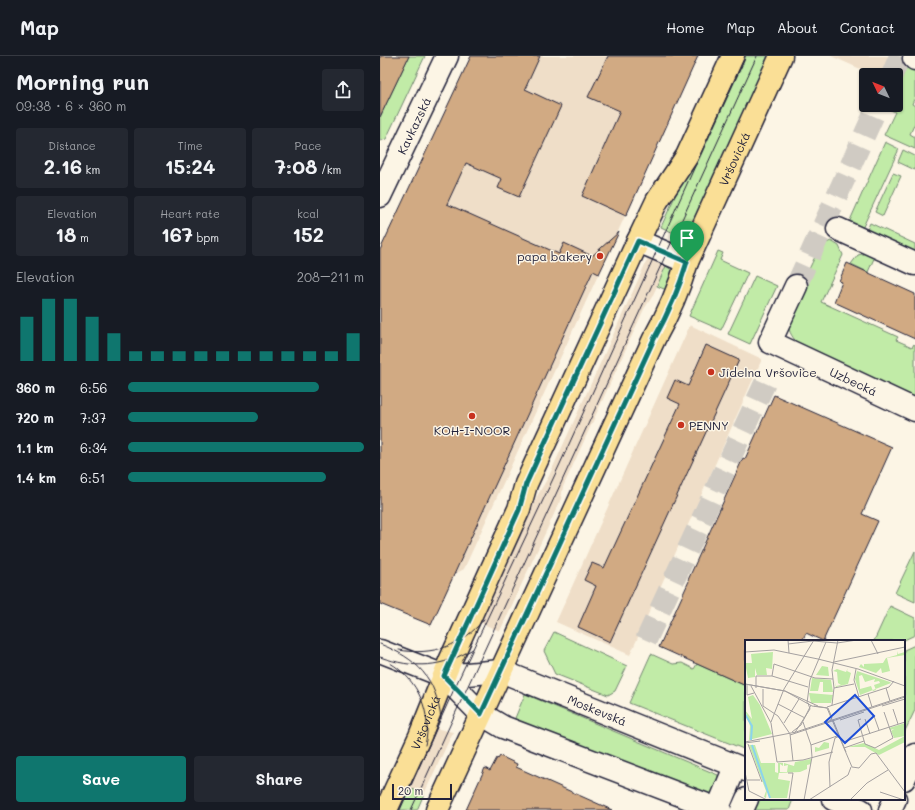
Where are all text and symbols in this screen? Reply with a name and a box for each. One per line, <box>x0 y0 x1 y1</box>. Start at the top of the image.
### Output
text: Map <box>20 15 59 40</box>
text: Home <box>666 18 704 37</box>
text: Map <box>726 18 755 37</box>
text: About <box>777 18 818 37</box>
text: Contact <box>840 18 895 37</box>
text: Morning run <box>16 67 149 96</box>
north arrow <box>859 68 903 112</box>
map controls <box>859 68 903 112</box>
button: share <box>322 69 364 111</box>
street label: Kavkazská <box>393 95 434 157</box>
text: 09:38 · 6 × 360 m <box>16 97 126 114</box>
street label: Vršovická <box>715 129 753 188</box>
text: Distance <box>48 138 96 153</box>
text: Time <box>177 138 203 153</box>
text: Pace <box>295 138 321 153</box>
text: 2.16 <box>44 153 82 179</box>
text: 15:24 <box>165 153 215 179</box>
text: 7:08 <box>275 153 317 179</box>
text: km <box>82 162 100 177</box>
text: /km <box>317 162 341 177</box>
text: Elevation <box>47 206 97 221</box>
text: Heart rate <box>160 206 220 221</box>
text: kcal <box>297 206 319 221</box>
text: 18 <box>55 221 76 247</box>
text: 167 <box>161 221 193 247</box>
text: 152 <box>292 221 324 247</box>
pin <box>670 221 704 262</box>
icon: arrive <box>676 227 698 249</box>
text: m <box>76 230 89 245</box>
text: bpm <box>193 230 219 245</box>
place label: papa bakery <box>517 248 592 264</box>
marker: papa bakery <box>595 251 605 261</box>
text: Elevation <box>16 268 74 285</box>
text: 208–211 m <box>297 268 364 285</box>
street label: Uzbecká <box>827 363 880 399</box>
place label: Jídelna Vršovice <box>719 364 817 380</box>
marker: Jídelna Vršovice <box>706 367 716 377</box>
text: 360 m <box>16 379 55 396</box>
text: 6:56 <box>80 379 107 396</box>
text: 720 m <box>16 409 54 426</box>
text: 7:37 <box>80 409 106 426</box>
marker: KOH-I-NOOR <box>467 411 477 421</box>
place label: PENNY <box>689 417 729 433</box>
marker: PENNY <box>676 420 686 430</box>
place label: KOH-I-NOOR <box>434 422 510 438</box>
text: 1.1 km <box>16 439 54 456</box>
text: 6:34 <box>80 439 107 456</box>
text: 1.4 km <box>16 469 56 486</box>
text: 6:51 <box>80 469 105 486</box>
inset map <box>745 640 905 800</box>
street label: Moskevská <box>565 691 629 729</box>
street label: Vršovická <box>407 693 444 752</box>
button: Save <box>16 756 186 802</box>
button: Share <box>194 756 364 802</box>
scale bar <box>392 782 452 801</box>
text: 20 m <box>398 783 423 798</box>

